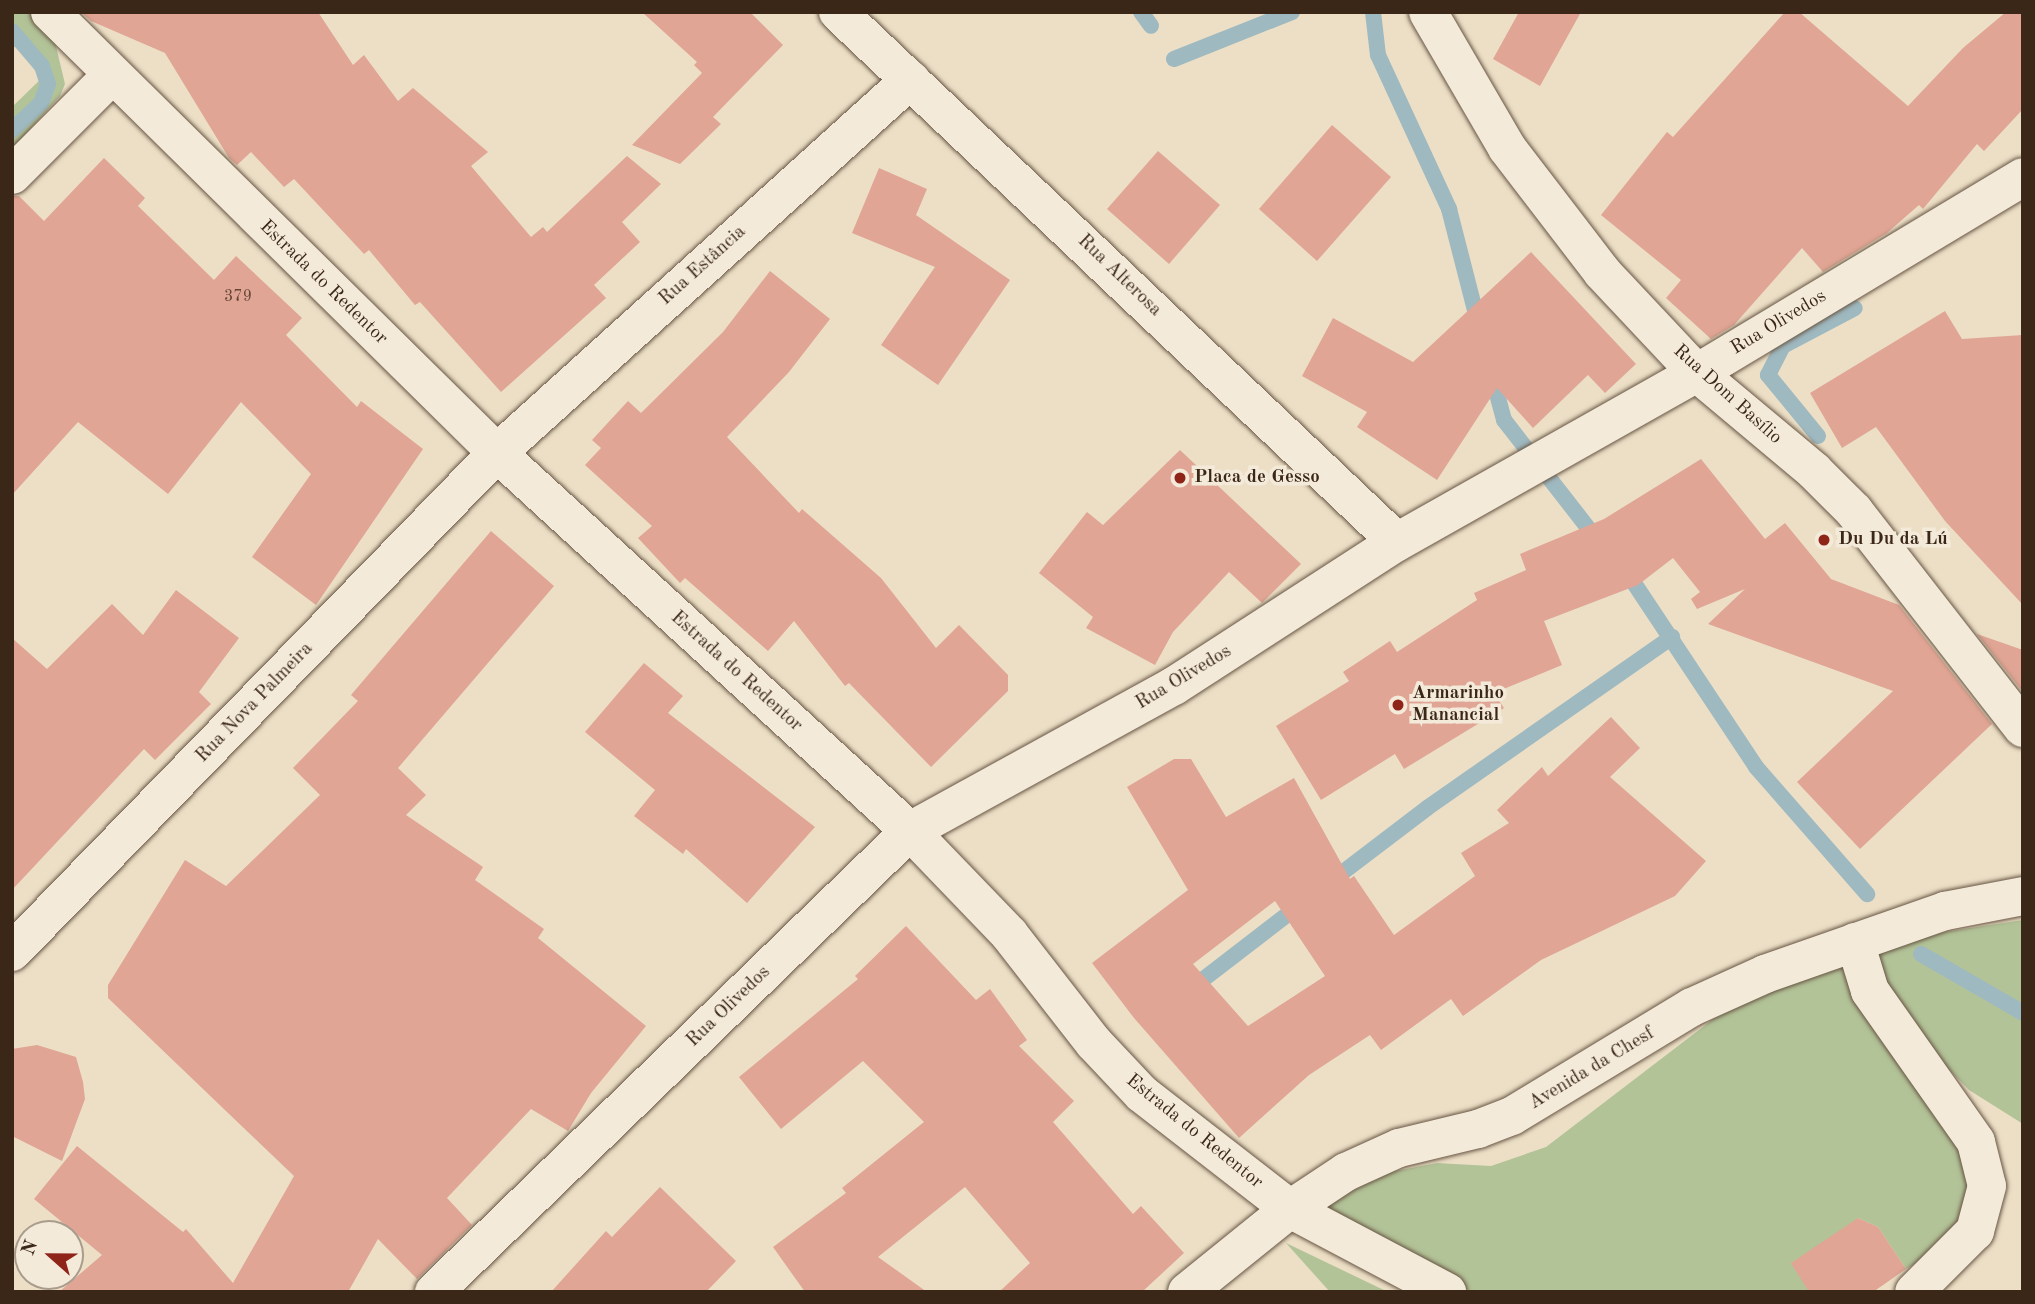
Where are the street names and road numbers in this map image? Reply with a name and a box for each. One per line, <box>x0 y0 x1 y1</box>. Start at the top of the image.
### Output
street label: Estrada do Redentor <box>254 216 392 350</box>
street label: Rua Estância <box>655 221 751 311</box>
street label: Rua Alterosa <box>1072 230 1166 322</box>
street label: Rua Olivedos <box>1727 286 1831 360</box>
street label: Rua Dom Basílio <box>1668 340 1786 450</box>
street label: Estrada do Redentor <box>665 607 807 737</box>
street label: Rua Nova Palmeira <box>192 638 318 768</box>
street label: Rua Olivedos <box>1132 641 1236 715</box>
street label: Rua Olivedos <box>682 961 776 1053</box>
street label: Avenida da Chesf <box>1525 1023 1659 1115</box>
street label: Estrada do Redentor <box>1121 1070 1267 1194</box>

